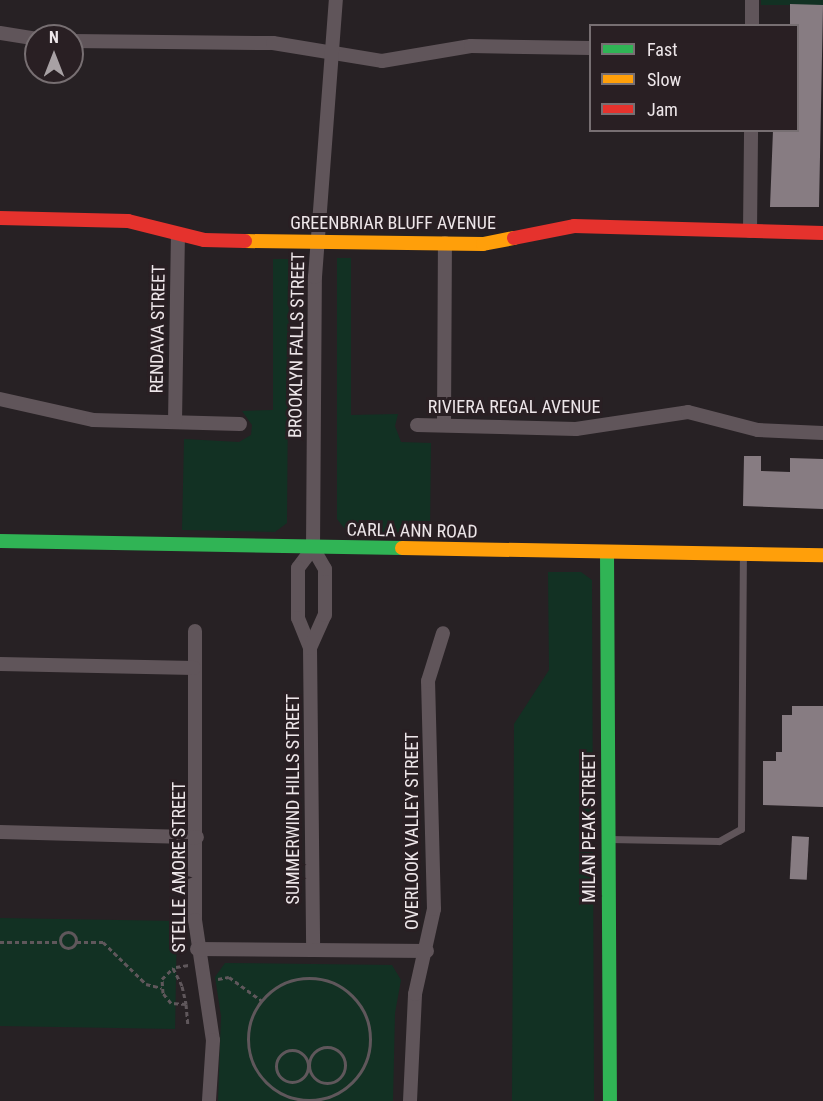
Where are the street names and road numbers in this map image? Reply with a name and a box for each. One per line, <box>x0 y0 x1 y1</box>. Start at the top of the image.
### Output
street label: GREENBRIAR BLUFF AVENUE <box>290 212 496 234</box>
street label: BROOKLYN FALLS STREET <box>285 252 309 438</box>
street label: RENDAVA STREET <box>146 264 170 394</box>
street label: RIVIERA REGAL AVENUE <box>428 396 600 418</box>
street label: CARLA ANN ROAD <box>346 519 478 543</box>
street label: SUMMERWIND HILLS STREET <box>282 694 304 904</box>
street label: OVERLOOK VALLEY STREET <box>401 732 423 930</box>
street label: MILAN PEAK STREET <box>578 751 600 903</box>
street label: STELLE AMORE STREET <box>168 782 190 952</box>

